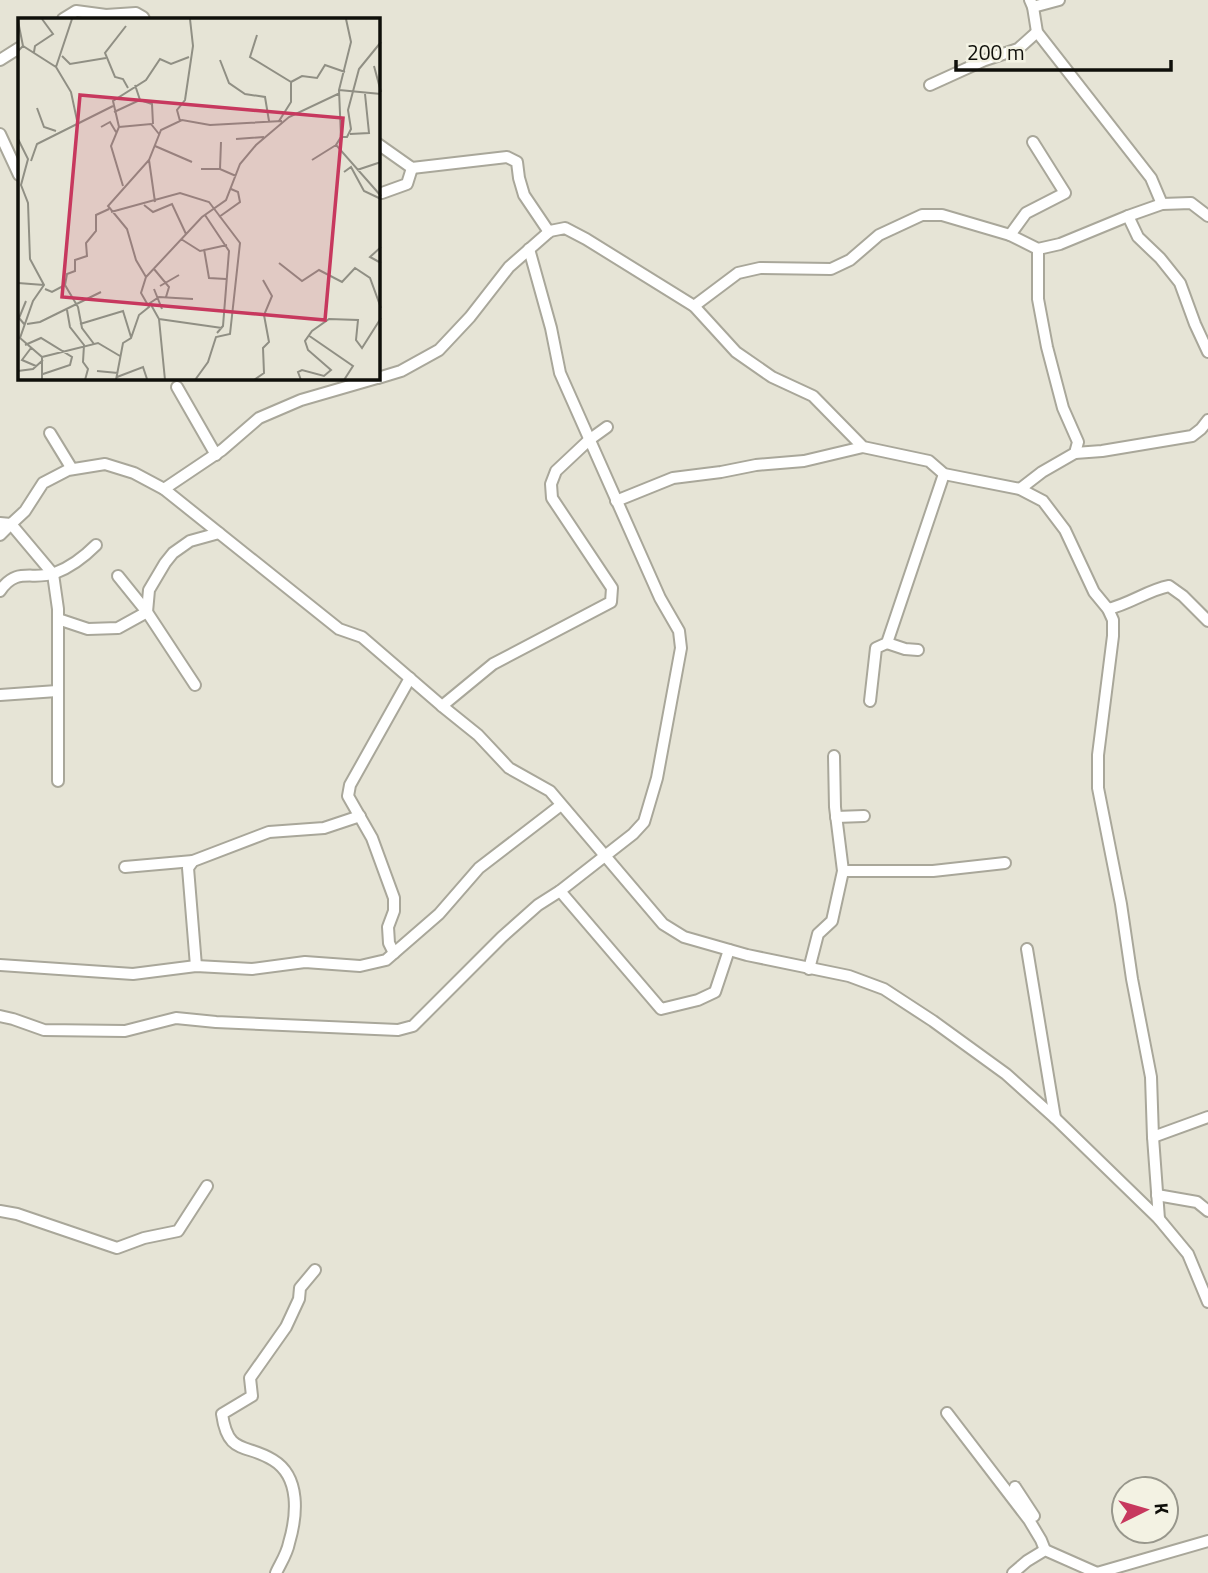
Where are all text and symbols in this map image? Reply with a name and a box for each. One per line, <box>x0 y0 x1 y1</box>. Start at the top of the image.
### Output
inset map <box>18 18 380 380</box>
scale bar <box>956 28 1171 72</box>
text: 200 m <box>967 36 1024 68</box>
north arrow <box>1110 1475 1180 1545</box>
text: K <box>1147 1502 1177 1515</box>

